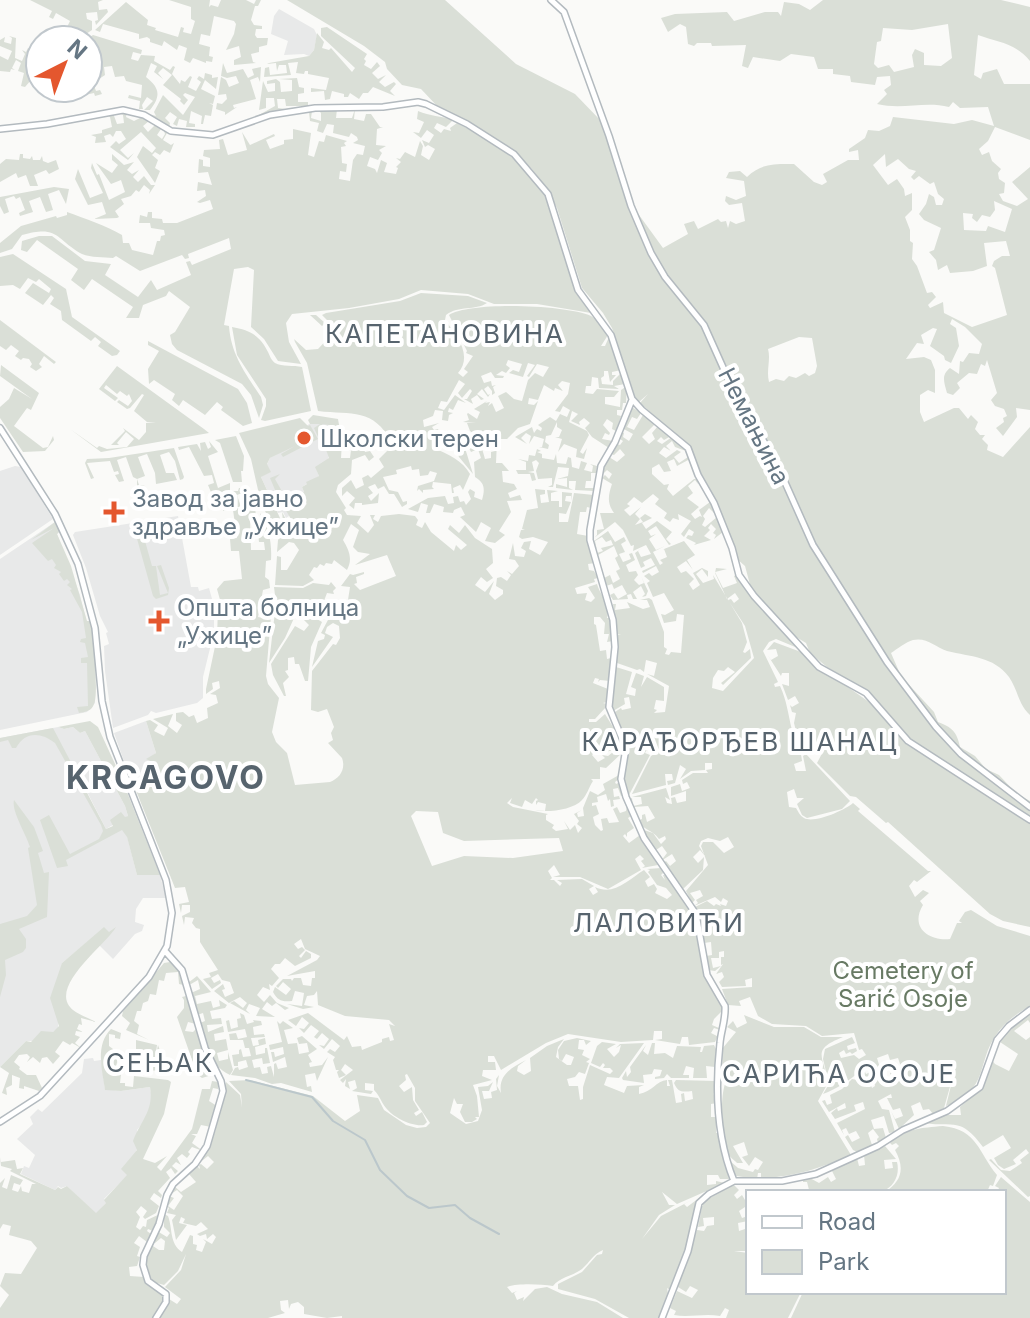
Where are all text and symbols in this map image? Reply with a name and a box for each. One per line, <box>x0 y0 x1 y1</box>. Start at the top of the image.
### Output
north arrow <box>24 24 104 104</box>
text: N <box>62 34 92 64</box>
district label: КАПЕТАНОВИНА <box>325 318 565 349</box>
street label: Немањина <box>712 363 796 489</box>
place label: Школски терен <box>320 424 499 453</box>
marker: Школски терен <box>295 429 313 447</box>
place label: Завод за јавно здравље „Ужице” <box>132 484 339 541</box>
marker: Завод за јавно здравље „Ужице” <box>103 501 125 523</box>
place label: Општа болница „Ужице” <box>177 593 359 650</box>
marker: Општа болница „Ужице” <box>148 610 170 632</box>
district label: КАРАЂОРЂЕВ ШАНАЦ <box>582 726 898 757</box>
district label: KRCAGOVO <box>66 758 266 797</box>
district label: ЛАЛОВИЋИ <box>573 907 745 938</box>
park label: Cemetery of Sarić Osoje <box>832 956 974 1013</box>
district label: СЕЊАК <box>106 1047 214 1078</box>
district label: САРИЋА ОСОЈЕ <box>722 1058 956 1089</box>
legend <box>746 1190 1006 1294</box>
text: Road <box>818 1207 876 1236</box>
text: Park <box>818 1247 869 1276</box>

